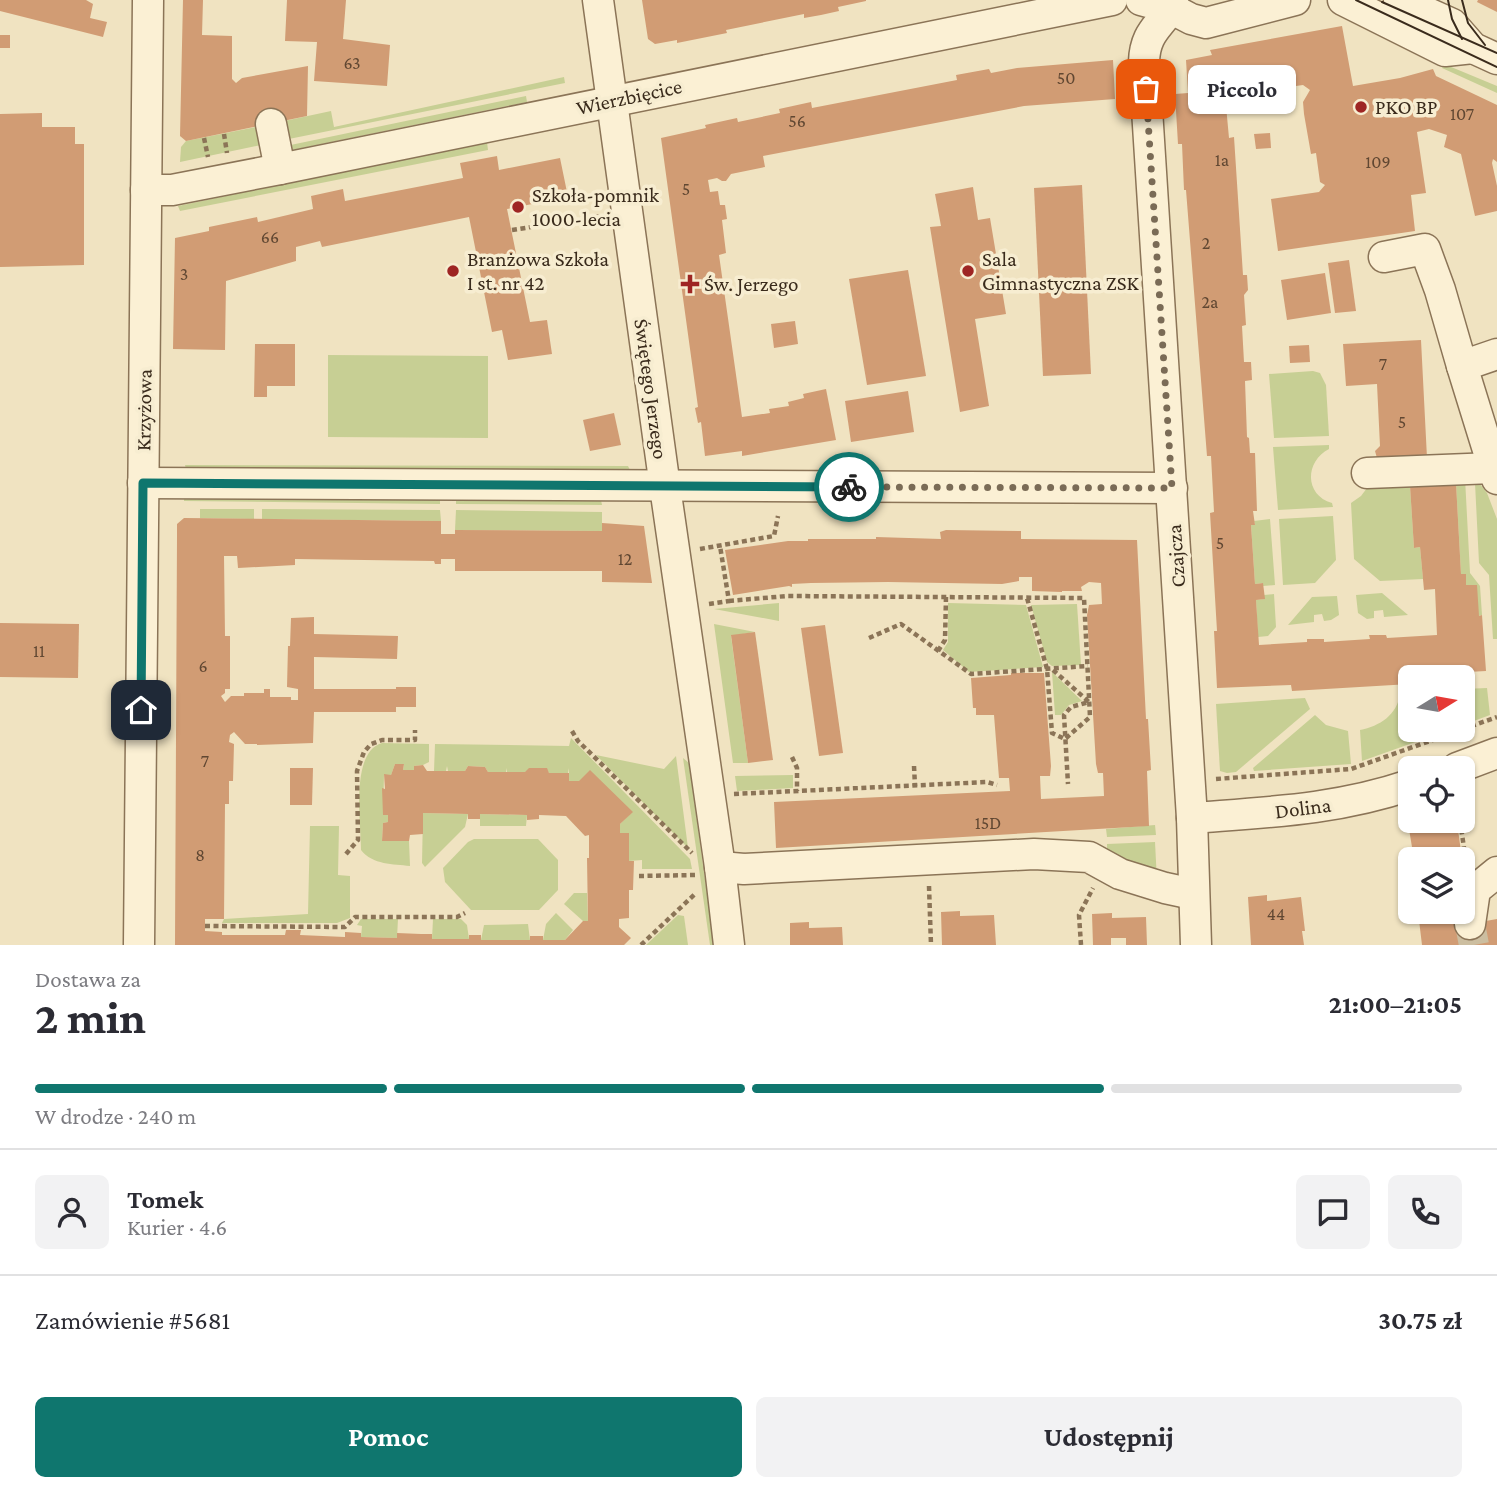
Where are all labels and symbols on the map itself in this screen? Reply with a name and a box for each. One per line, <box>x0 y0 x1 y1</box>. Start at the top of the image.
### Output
house number: 63 <box>343 53 361 73</box>
pin <box>1116 59 1176 119</box>
callout: Piccolo <box>1188 64 1296 114</box>
house number: 50 <box>1057 68 1075 88</box>
street label: Wierzbięcice <box>574 74 684 120</box>
place label: PKO BP <box>1375 95 1437 119</box>
marker: PKO BP <box>1353 99 1369 115</box>
house number: 107 <box>1450 104 1474 124</box>
house number: 56 <box>788 111 806 131</box>
house number: 1a <box>1215 150 1229 170</box>
house number: 109 <box>1365 152 1391 172</box>
house number: 5 <box>682 179 690 199</box>
place label: Szkoła-pomnik 1000-lecia <box>532 183 659 231</box>
marker: Szkoła-pomnik 1000-lecia <box>510 199 526 215</box>
house number: 66 <box>261 227 279 247</box>
house number: 2 <box>1202 233 1210 253</box>
place label: Branżowa Szkoła I st. nr 42 <box>467 247 609 295</box>
place label: Sala Gimnastyczna ZSK <box>982 247 1140 295</box>
marker: Branżowa Szkoła I st. nr 42 <box>445 263 461 279</box>
marker: Sala Gimnastyczna ZSK <box>960 263 976 279</box>
house number: 3 <box>180 264 188 284</box>
place label: Św. Jerzego <box>704 272 798 296</box>
marker: Św. Jerzego <box>682 276 698 292</box>
house number: 2a <box>1202 292 1218 312</box>
street label: Świętego Jerzego <box>629 317 673 461</box>
house number: 7 <box>1379 354 1387 374</box>
street label: Krzyżowa <box>131 368 157 451</box>
house number: 5 <box>1398 412 1406 432</box>
courier <box>814 452 884 522</box>
street label: Czajcza <box>1162 523 1190 588</box>
house number: 5 <box>1216 533 1224 553</box>
house number: 12 <box>618 549 632 569</box>
house number: 11 <box>33 641 45 661</box>
house number: 6 <box>198 656 208 676</box>
north arrow <box>1398 665 1475 742</box>
pin <box>111 680 171 740</box>
house number: 7 <box>201 751 209 771</box>
street label: Dolina <box>1274 793 1333 823</box>
house number: 15D <box>975 813 1001 833</box>
house number: 8 <box>195 845 205 865</box>
house number: 44 <box>1267 904 1285 924</box>

